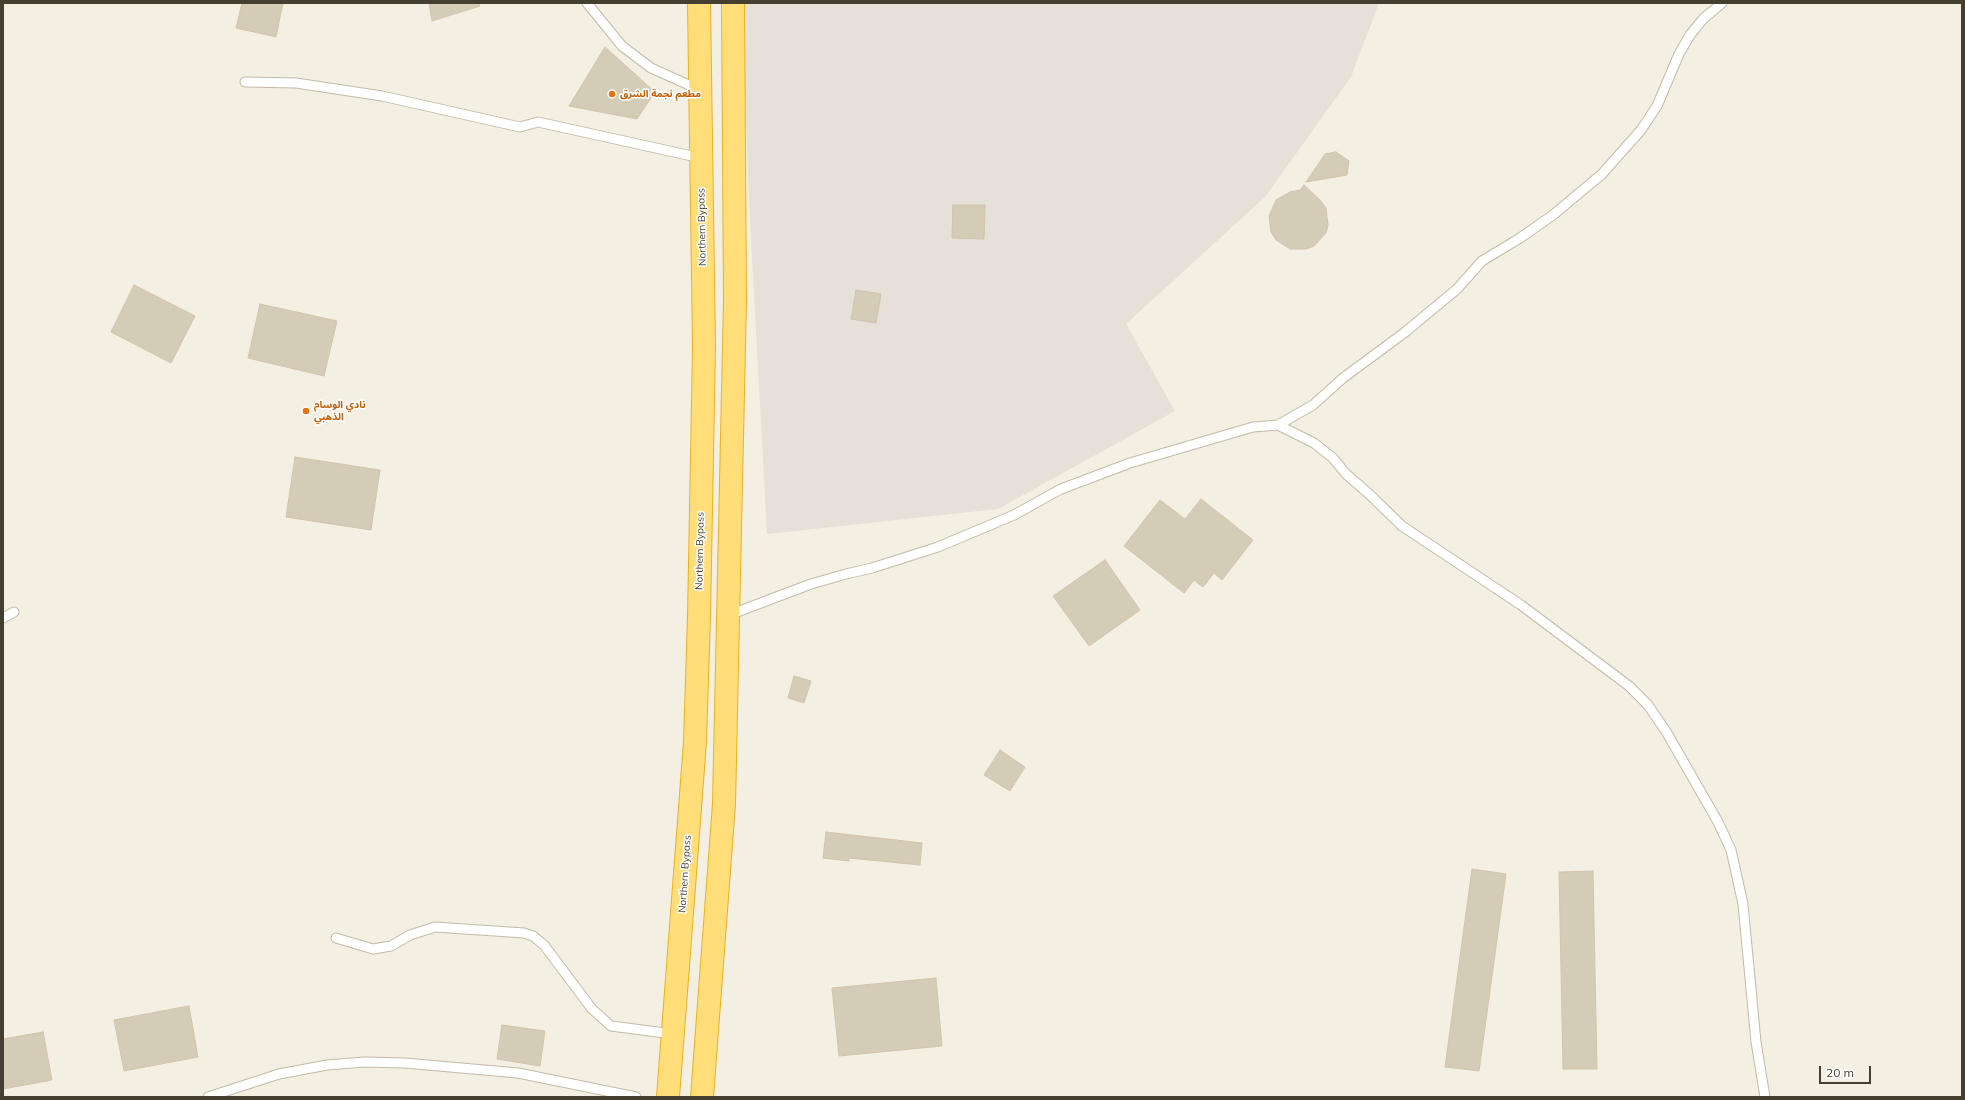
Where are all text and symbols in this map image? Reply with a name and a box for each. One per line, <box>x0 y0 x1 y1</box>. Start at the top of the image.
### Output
place label: مطعم نجمة الشرق <box>620 88 701 100</box>
marker: مطعم نجمة الشرق <box>607 89 617 99</box>
street label: Northern Bypass <box>695 188 709 266</box>
place label: نادي الوسام الذهبي <box>314 399 366 422</box>
marker: نادي الوسام الذهبي <box>301 406 311 416</box>
street label: Northern Bypass <box>693 512 707 590</box>
street label: Northern Bypass <box>676 835 694 913</box>
scale bar <box>1821 1058 1873 1084</box>
text: 20 m <box>1826 1065 1854 1080</box>

